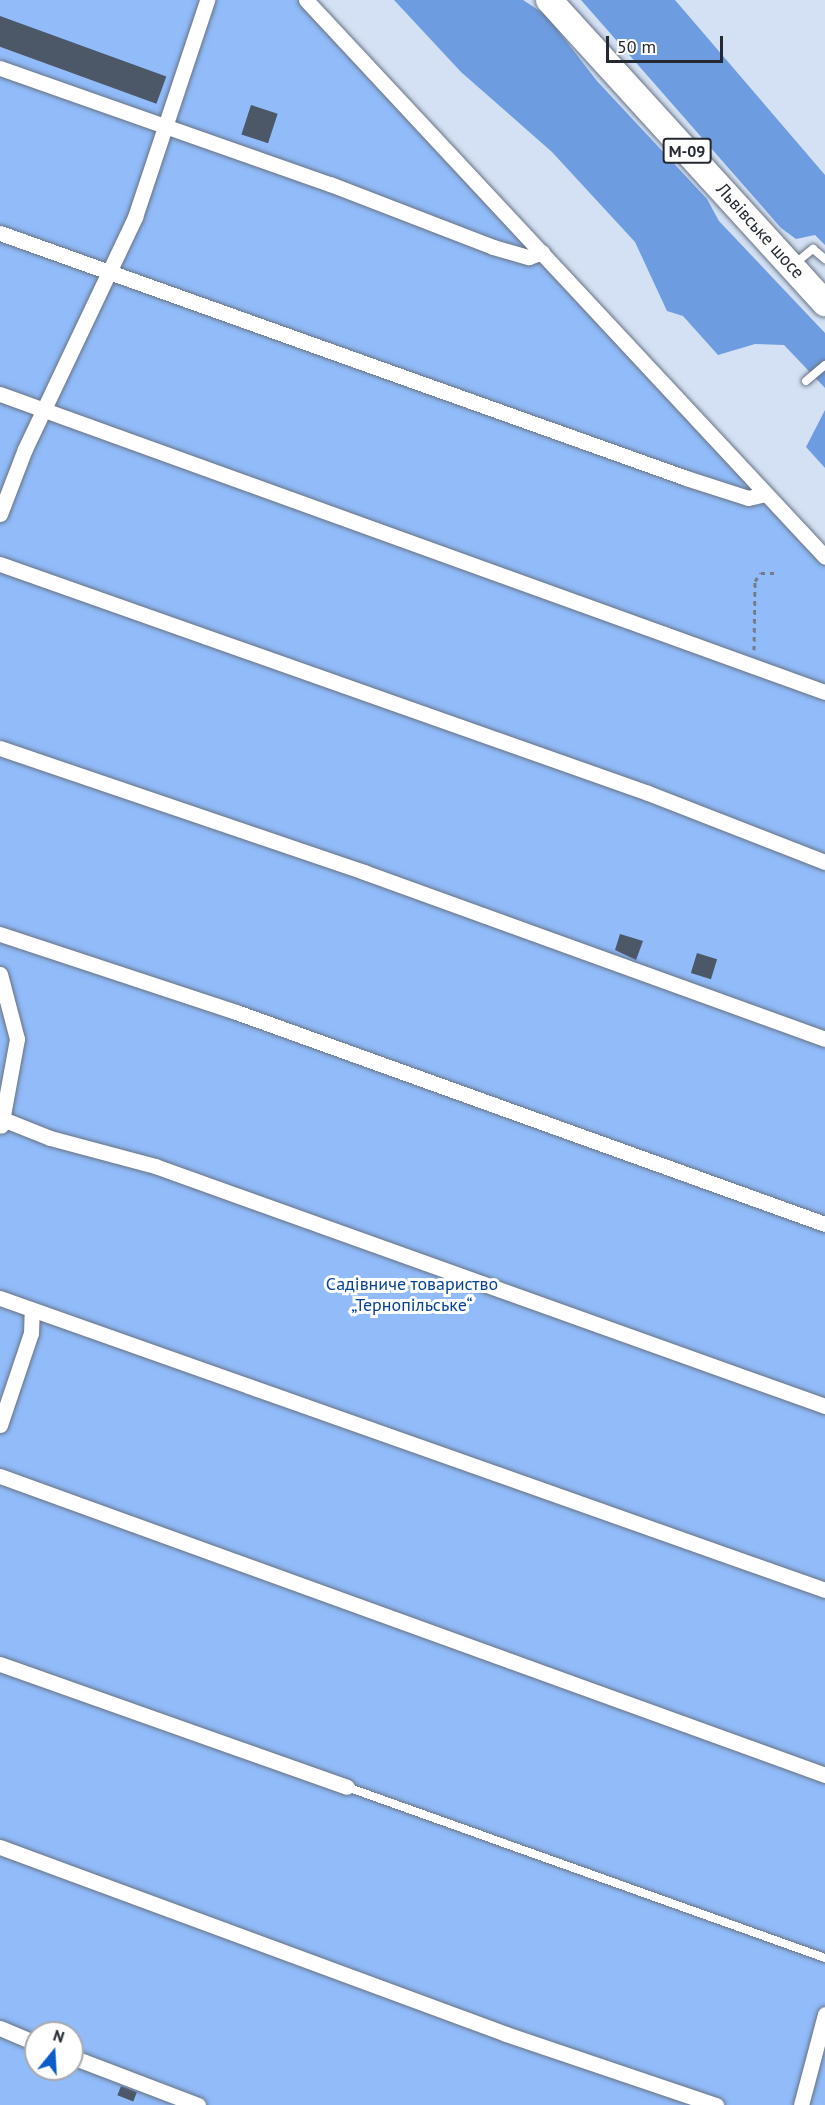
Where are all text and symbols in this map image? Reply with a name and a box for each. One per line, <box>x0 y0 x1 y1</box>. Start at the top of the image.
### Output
scale bar <box>609 24 726 62</box>
text: 50 m <box>617 35 656 58</box>
road number: М-09 <box>662 138 712 164</box>
street label: Львівське шосе <box>712 179 808 283</box>
park label: Садівниче товариство „Тернопільське“ <box>326 1274 498 1316</box>
north arrow <box>24 2021 84 2081</box>
text: N <box>51 2025 67 2047</box>

